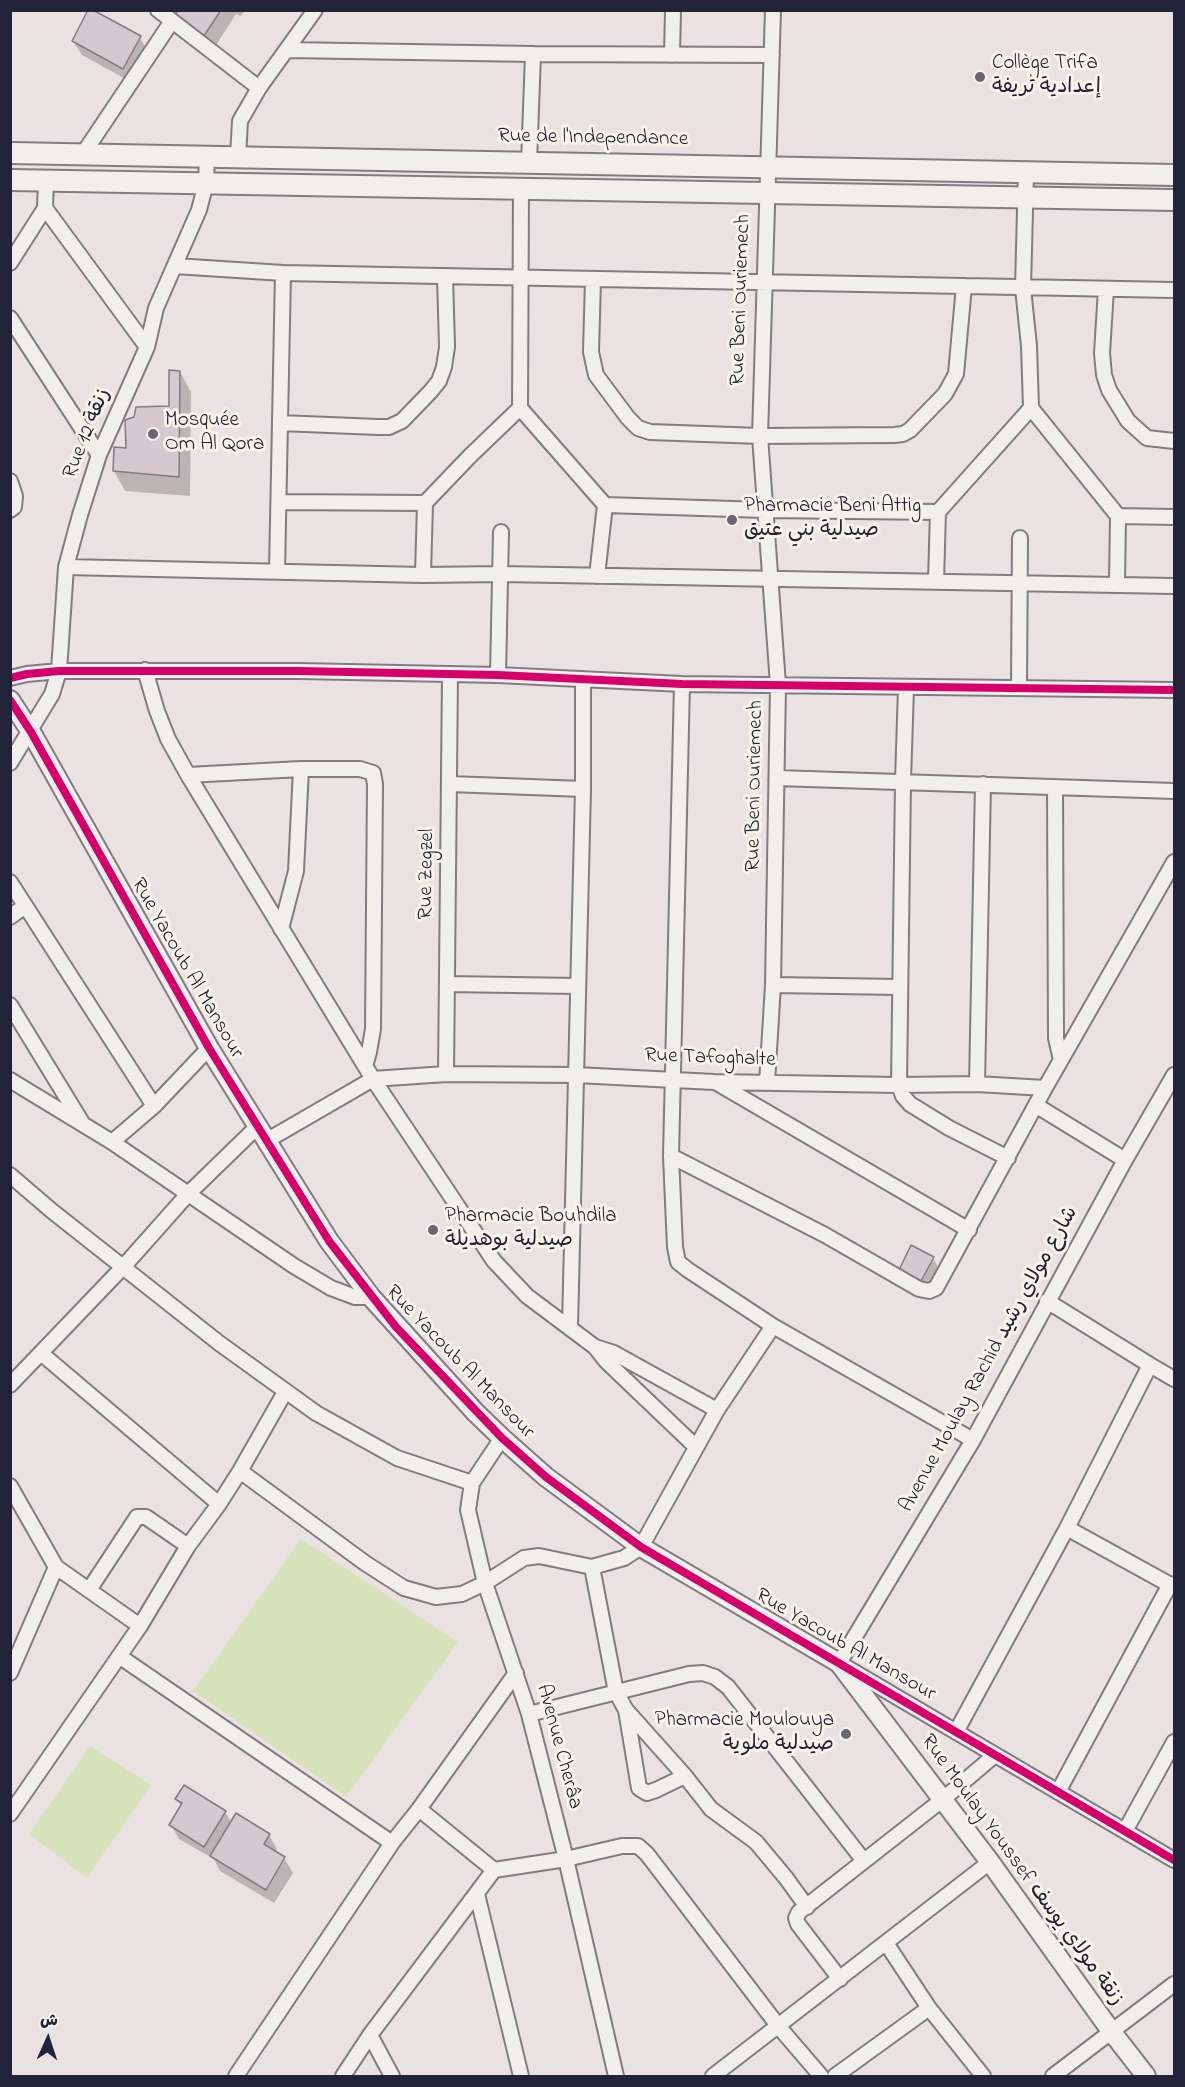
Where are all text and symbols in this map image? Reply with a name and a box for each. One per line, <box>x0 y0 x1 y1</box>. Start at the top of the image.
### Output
place label: Collège Trifa إعدادية تريفة <box>992 52 1101 102</box>
marker: Collège Trifa إعدادية تريفة <box>973 70 987 84</box>
street label: Rue de l'Independance <box>498 125 688 153</box>
street label: Rue Beni Ouriemech <box>726 214 758 386</box>
street label: Rue 12 زنقة <box>59 385 117 483</box>
place label: Mosquée Om Al Qora <box>165 409 264 459</box>
marker: Mosquée Om Al Qora <box>146 427 160 441</box>
place label: Pharmacie Beni Attig صيدلية بني عتيق <box>744 495 921 545</box>
marker: Pharmacie Beni Attig صيدلية بني عتيق <box>725 513 739 527</box>
street label: Rue Beni Ouriemech <box>742 700 770 872</box>
street label: Rue Zegzel <box>415 828 441 920</box>
street label: Rue Yacoub Al Mansour <box>124 874 248 1064</box>
street label: Rue Tafoghalte <box>644 1044 776 1074</box>
street label: Avenue Moulay Rachid شارع مولاي رشيد <box>895 1203 1085 1517</box>
place label: Pharmacie Bouhdila صيدلية بوهديلة <box>445 1205 617 1255</box>
marker: Pharmacie Bouhdila صيدلية بوهديلة <box>426 1223 440 1237</box>
street label: Rue Yacoub Al Mansour <box>379 1281 539 1445</box>
street label: Rue Yacoub Al Mansour <box>750 1584 940 1708</box>
street label: Avenue Cherâa <box>529 1682 587 1812</box>
place label: Pharmacie Moulouya صيدلية ملوية <box>655 1709 834 1759</box>
marker: Pharmacie Moulouya صيدلية ملوية <box>839 1727 853 1741</box>
street label: Rue Moulay Youssef زنقة مولاي يوسف <box>914 1730 1128 2012</box>
north arrow <box>18 2009 78 2069</box>
text: ش <box>40 2009 58 2033</box>

